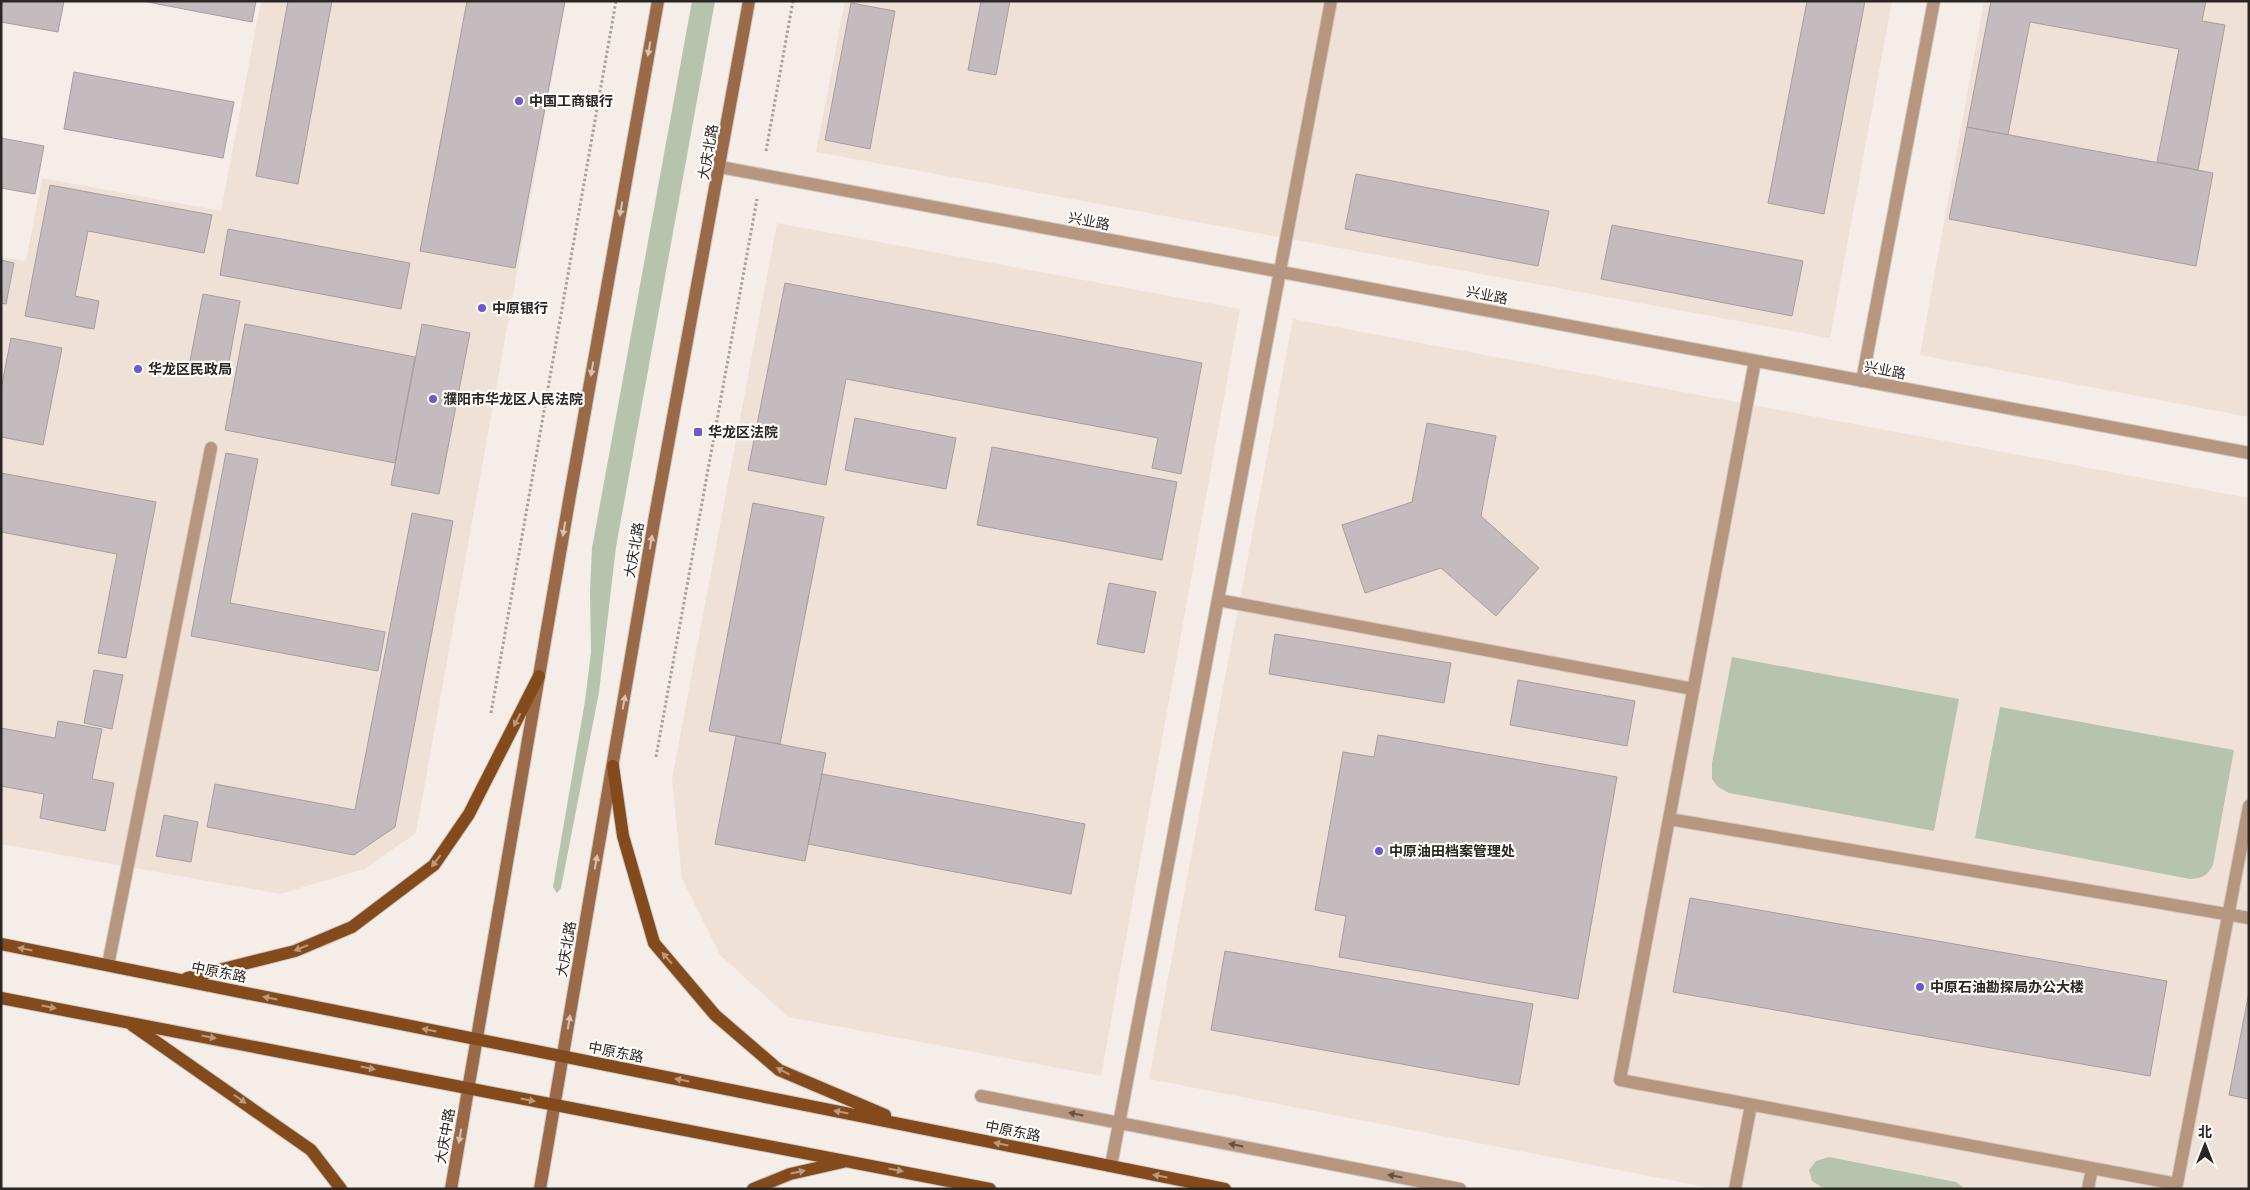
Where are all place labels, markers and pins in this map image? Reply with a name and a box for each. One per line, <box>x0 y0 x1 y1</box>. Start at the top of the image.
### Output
place label: 中国工商银行 <box>529 92 613 109</box>
marker: 中国工商银行 <box>513 95 525 107</box>
place label: 中原银行 <box>492 299 548 316</box>
marker: 中原银行 <box>476 302 488 314</box>
place label: 华龙区民政局 <box>148 360 232 377</box>
marker: 华龙区民政局 <box>132 363 144 375</box>
place label: 濮阳市华龙区人民法院 <box>443 390 583 407</box>
marker: 濮阳市华龙区人民法院 <box>427 393 439 405</box>
place label: 华龙区法院 <box>708 423 778 440</box>
marker: 华龙区法院 <box>692 426 704 438</box>
place label: 中原油田档案管理处 <box>1389 842 1515 859</box>
marker: 中原油田档案管理处 <box>1373 845 1385 857</box>
place label: 中原石油勘探局办公大楼 <box>1930 978 2084 995</box>
marker: 中原石油勘探局办公大楼 <box>1914 981 1926 993</box>

